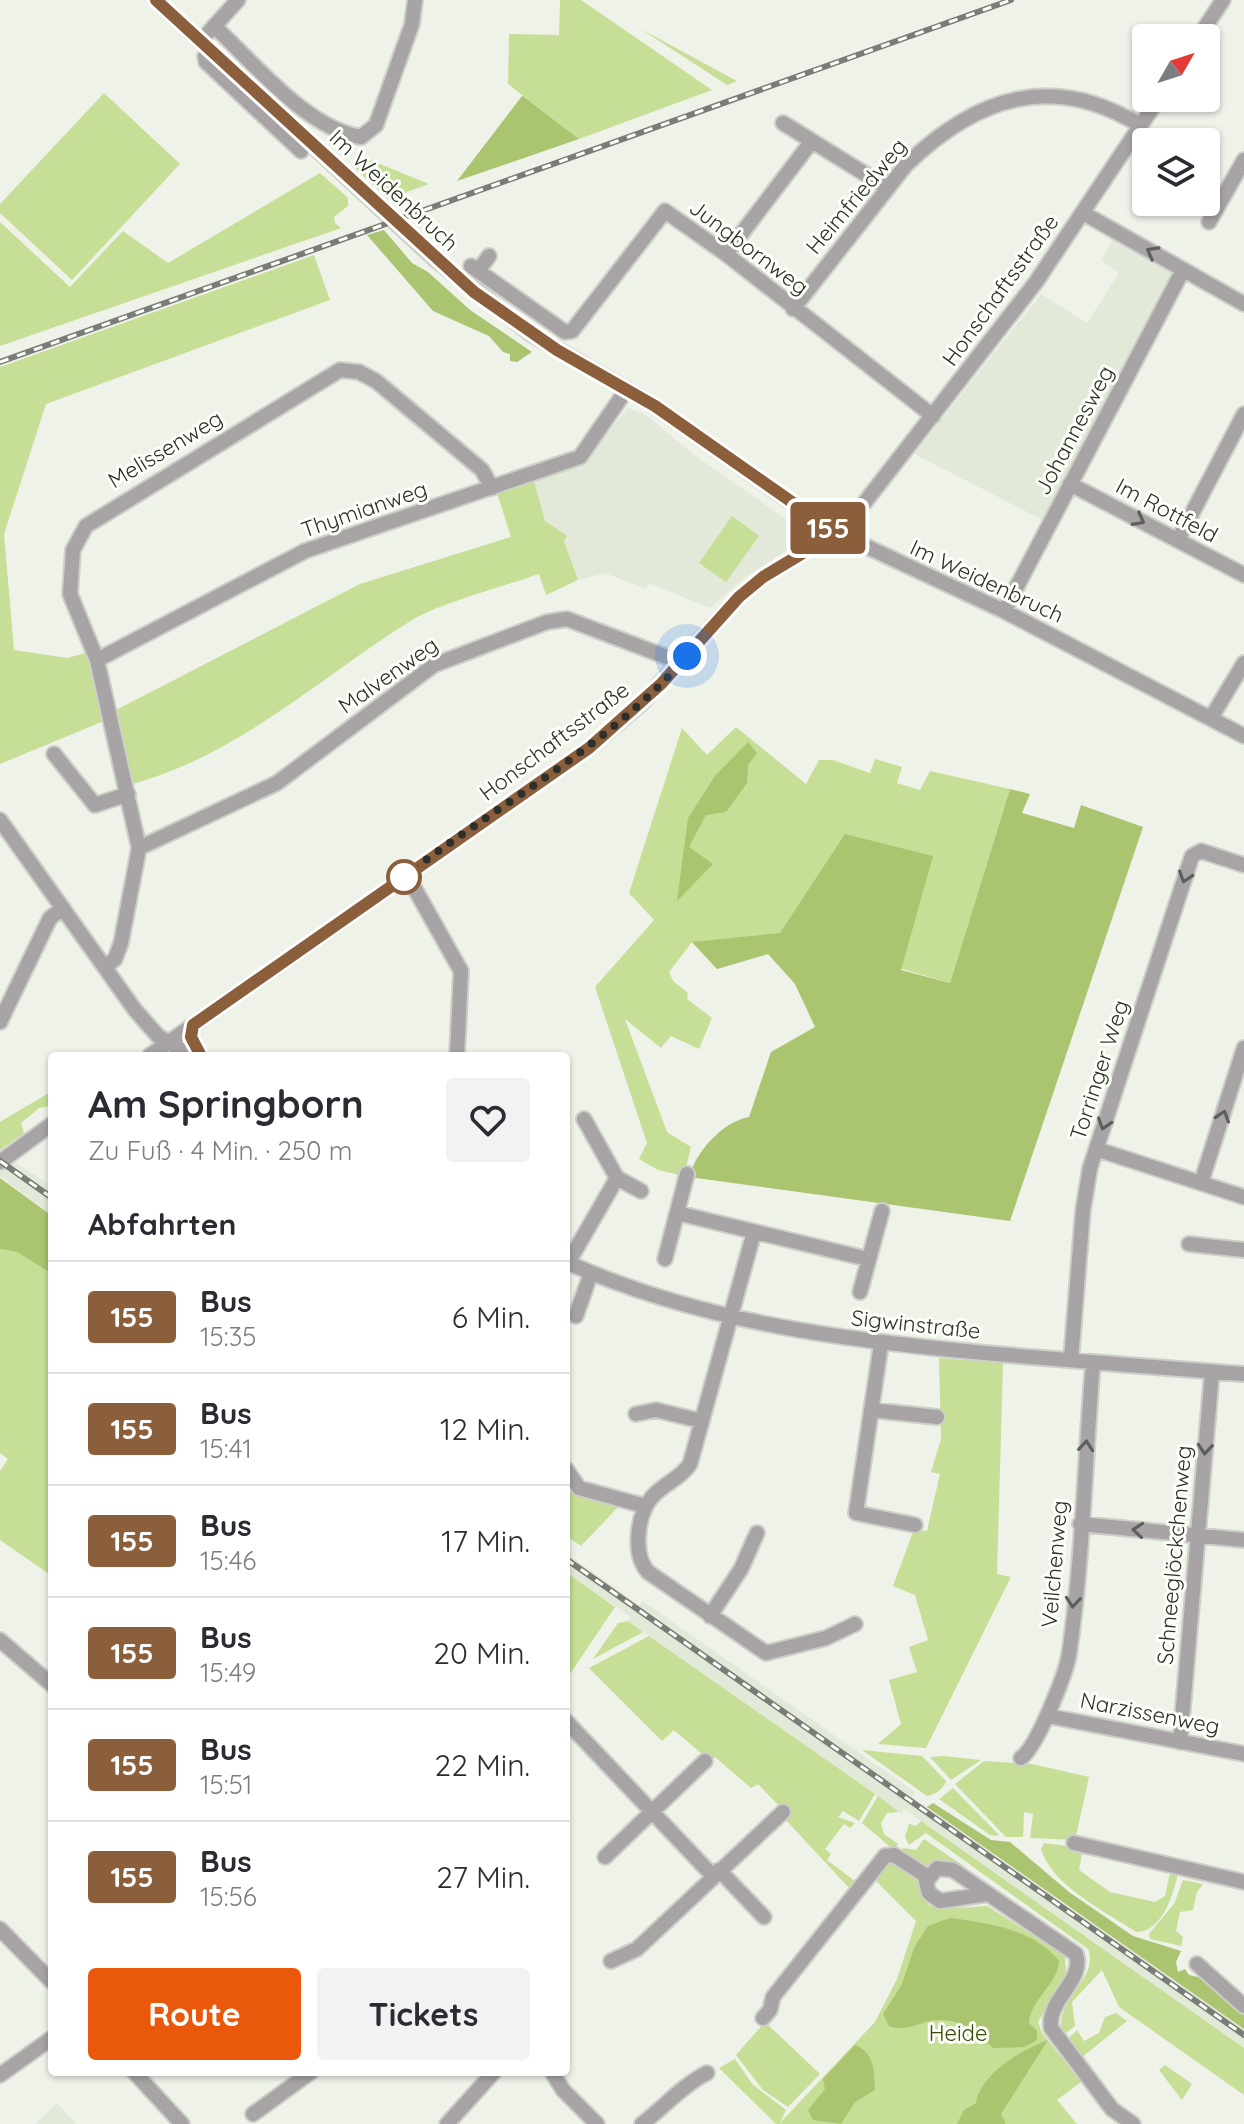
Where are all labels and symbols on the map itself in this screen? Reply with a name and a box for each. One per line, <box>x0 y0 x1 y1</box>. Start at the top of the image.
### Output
north arrow <box>1132 24 1220 112</box>
street label: Im Weidenbruch <box>324 123 464 257</box>
street label: Heimfriedweg <box>799 132 913 260</box>
street label: Jungbornweg <box>684 193 814 301</box>
street label: Honschaftsstraße <box>936 209 1064 371</box>
one-way arrow <box>1146 246 1161 262</box>
street label: Johannesweg <box>1028 361 1120 499</box>
street label: Melissenweg <box>103 404 227 494</box>
street label: Im Rottfeld <box>1111 471 1223 549</box>
street label: Thymianweg <box>297 474 431 544</box>
line badge: 155 <box>782 502 874 554</box>
one-way arrow <box>1131 511 1146 526</box>
street label: Im Weidenbruch <box>906 533 1068 629</box>
street label: Malvenweg <box>333 630 443 720</box>
your location <box>667 636 707 676</box>
street label: Honschaftsstraße <box>473 675 635 807</box>
unlabelled marker <box>387 860 421 894</box>
one-way arrow <box>1178 869 1194 883</box>
street label: Torringer Weg <box>1063 996 1135 1144</box>
one-way arrow <box>1213 1109 1229 1123</box>
one-way arrow <box>1098 1116 1114 1130</box>
street label: Sigwinstraße <box>850 1303 982 1345</box>
one-way arrow <box>1077 1440 1094 1453</box>
one-way arrow <box>1197 1443 1214 1456</box>
street label: Schneeglöckchenweg <box>1150 1444 1198 1666</box>
street label: Veilchenweg <box>1034 1499 1074 1629</box>
one-way arrow <box>1132 1522 1145 1539</box>
one-way arrow <box>1065 1596 1082 1609</box>
street label: Narzissenweg <box>1078 1686 1222 1740</box>
park label: Heide <box>929 2019 987 2047</box>

